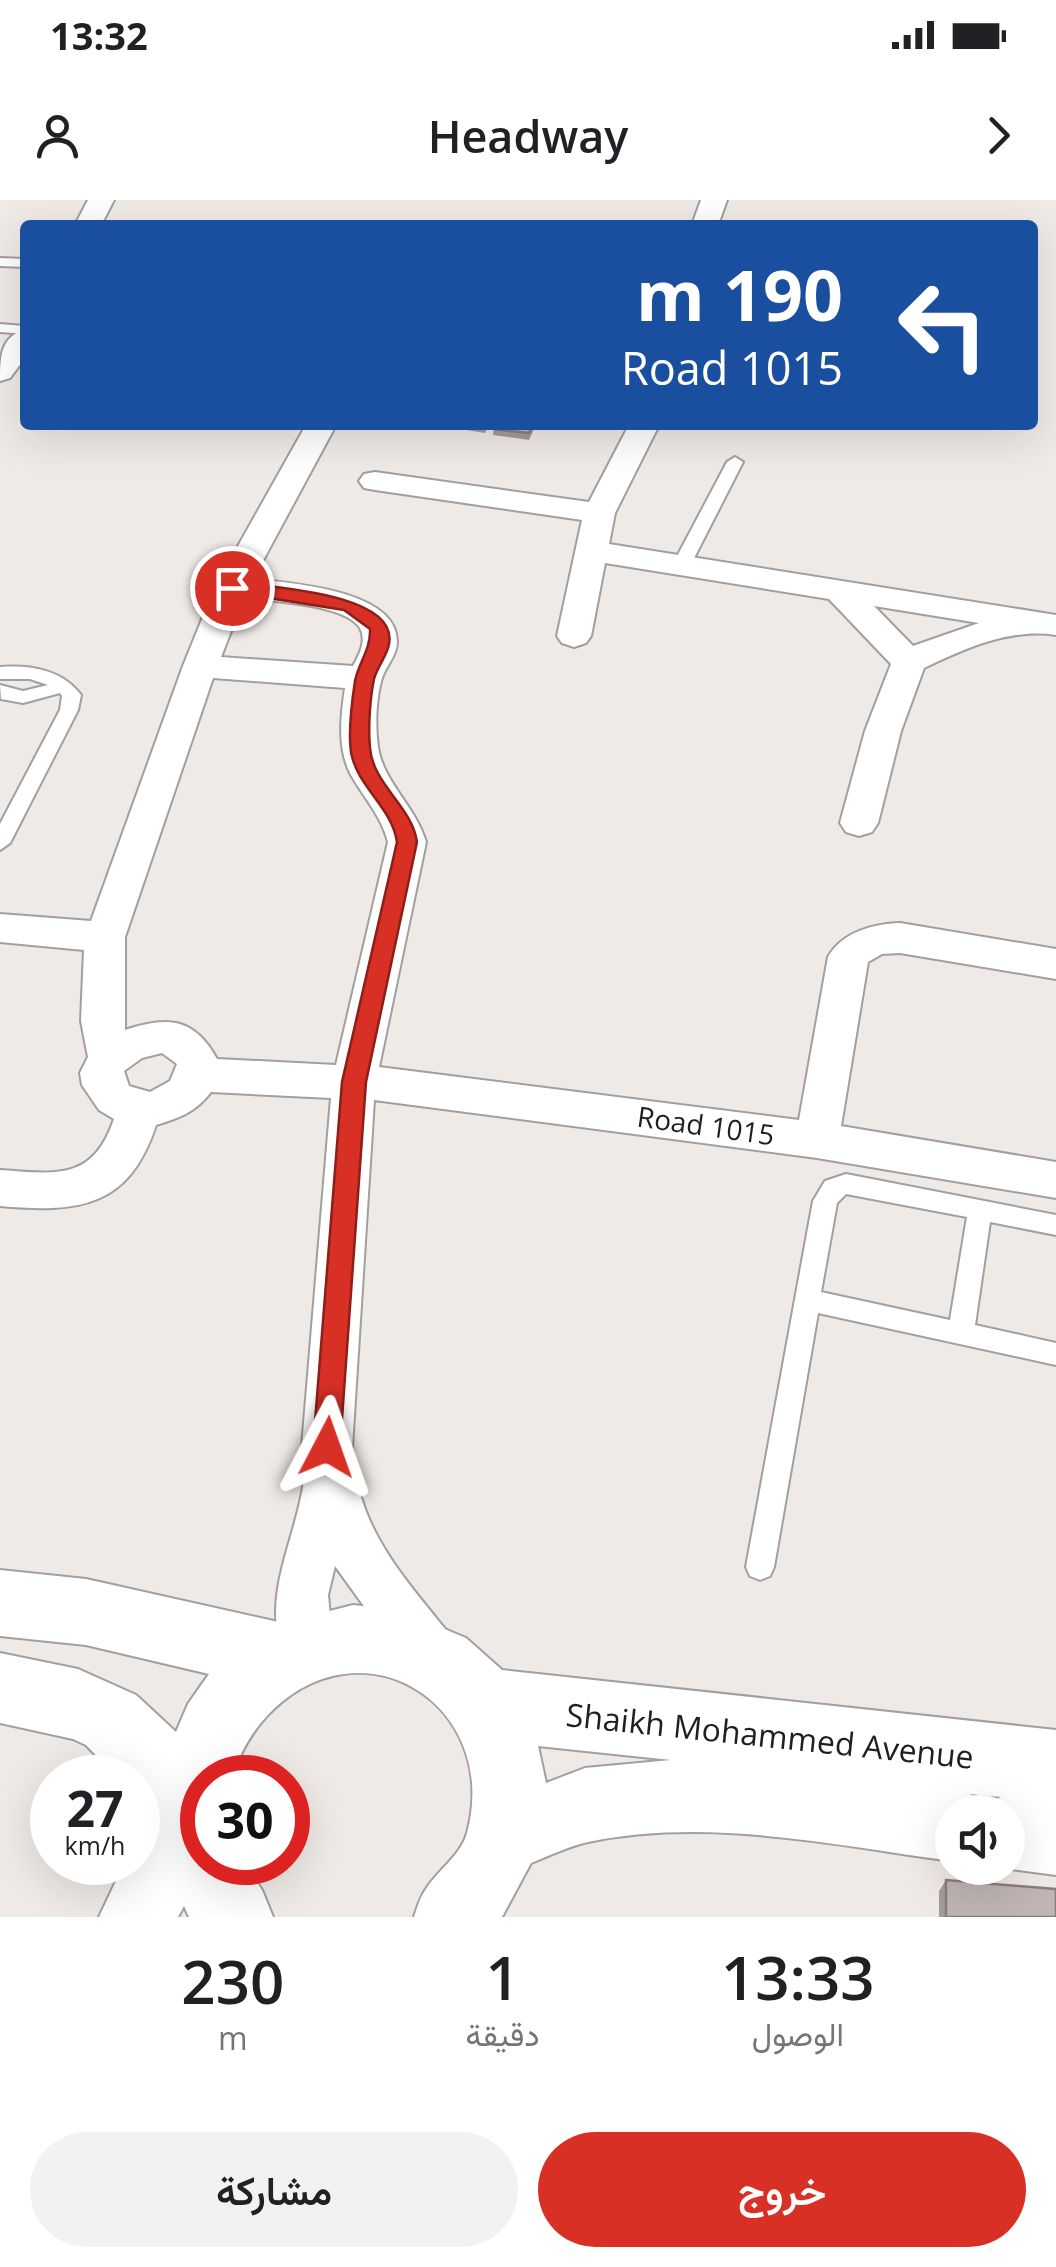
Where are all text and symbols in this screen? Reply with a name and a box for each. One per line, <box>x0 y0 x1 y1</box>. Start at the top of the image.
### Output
text: 13:32 <box>50 9 148 61</box>
text: Headway <box>428 105 628 166</box>
icon: person <box>30 108 85 163</box>
icon: forward <box>971 108 1026 163</box>
text: 190 m <box>636 246 843 342</box>
icon: left <box>878 260 1008 390</box>
text: Road 1015 <box>621 337 843 398</box>
pin <box>190 546 275 631</box>
icon: arrive <box>205 561 260 616</box>
street label: Road 1015 <box>635 1097 777 1153</box>
position arrow <box>275 1395 379 1499</box>
street label: Shaikh Mohammed Avenue <box>564 1692 976 1778</box>
speed limit sign: 30 <box>180 1755 310 1885</box>
text: 27 <box>66 1774 124 1842</box>
map controls <box>935 1795 1025 1885</box>
button: sound <box>935 1795 1025 1885</box>
text: km/h <box>65 1828 125 1862</box>
text: 1 <box>485 1936 520 2018</box>
text: 13:33 <box>721 1936 875 2018</box>
text: 230 <box>181 1940 284 2022</box>
text: دقيقة <box>466 2012 540 2055</box>
text: الوصول <box>752 2012 844 2055</box>
text: m <box>218 2016 248 2059</box>
button: مشاركة <box>30 2132 518 2247</box>
button: خروج <box>538 2132 1026 2247</box>

